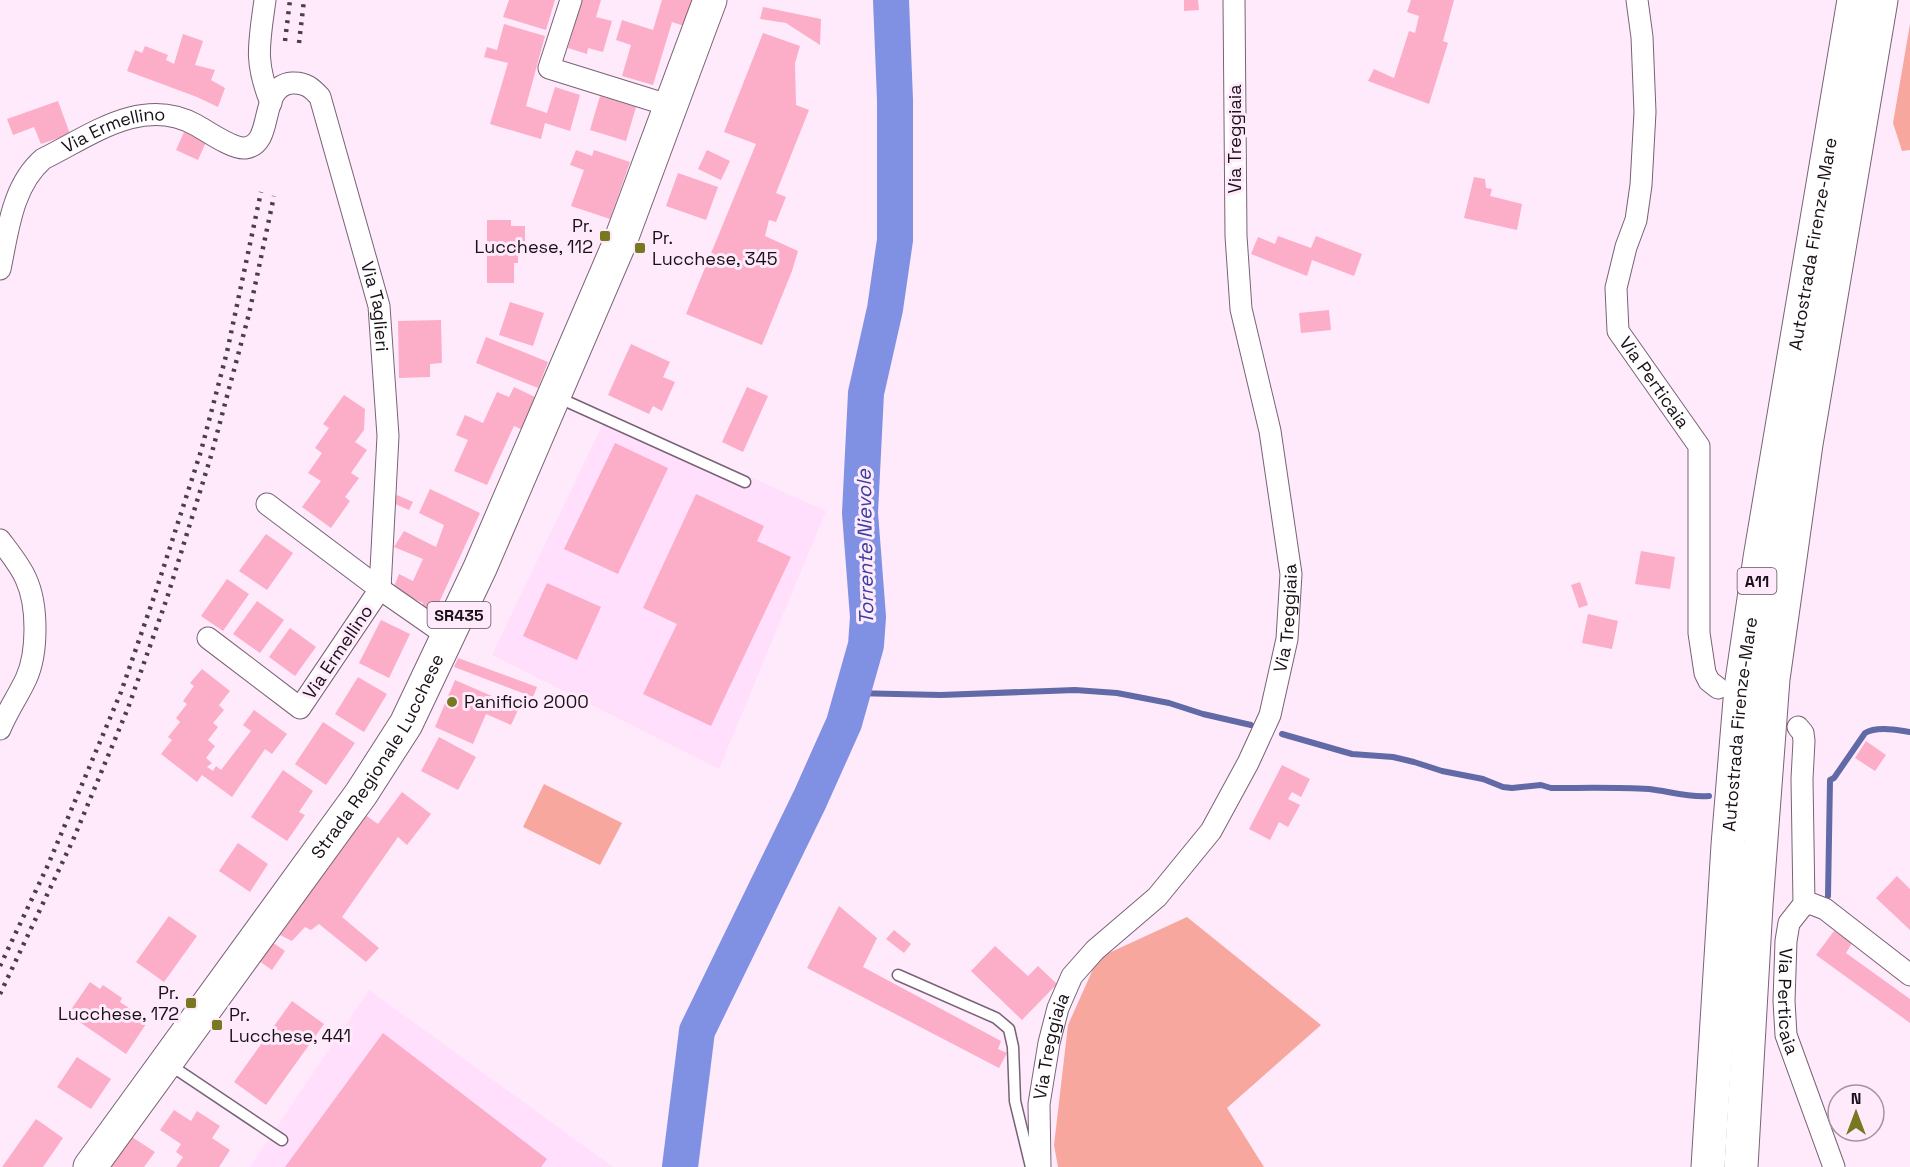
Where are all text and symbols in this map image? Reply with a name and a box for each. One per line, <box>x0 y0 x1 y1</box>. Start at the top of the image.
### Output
street label: Via Treggiaia <box>1223 84 1246 194</box>
street label: Via Ermellino <box>58 102 166 158</box>
street label: Autostrada Firenze-Mare <box>1783 136 1842 352</box>
place label: Pr. Lucchese, 112 <box>475 214 593 258</box>
place label: Pr. Lucchese, 345 <box>652 226 777 270</box>
marker: Pr. Lucchese, 112 <box>598 229 612 243</box>
marker: Pr. Lucchese, 345 <box>633 241 647 255</box>
street label: Via Taglieri <box>356 259 394 352</box>
street label: Via Perticaia <box>1614 332 1695 433</box>
water label: Torrente Nievole <box>851 468 879 625</box>
street label: Via Treggiaia <box>1268 563 1302 675</box>
road number: A11 <box>1738 568 1776 594</box>
street label: Via Ermellino <box>298 600 378 703</box>
road number: SR435 <box>428 602 490 628</box>
street label: Autostrada Firenze-Mare <box>1717 615 1762 832</box>
street label: Strada Regionale Lucchese <box>306 650 449 863</box>
place label: Panificio 2000 <box>464 690 589 713</box>
marker: Panificio 2000 <box>445 695 459 709</box>
street label: Via Perticaia <box>1773 948 1804 1058</box>
place label: Pr. Lucchese, 172 <box>58 981 179 1025</box>
street label: Via Treggiaia <box>1028 989 1074 1101</box>
marker: Pr. Lucchese, 172 <box>184 996 198 1010</box>
place label: Pr. Lucchese, 441 <box>229 1003 351 1047</box>
marker: Pr. Lucchese, 441 <box>210 1018 224 1032</box>
north arrow <box>1826 1083 1886 1143</box>
text: N <box>1851 1088 1861 1109</box>

